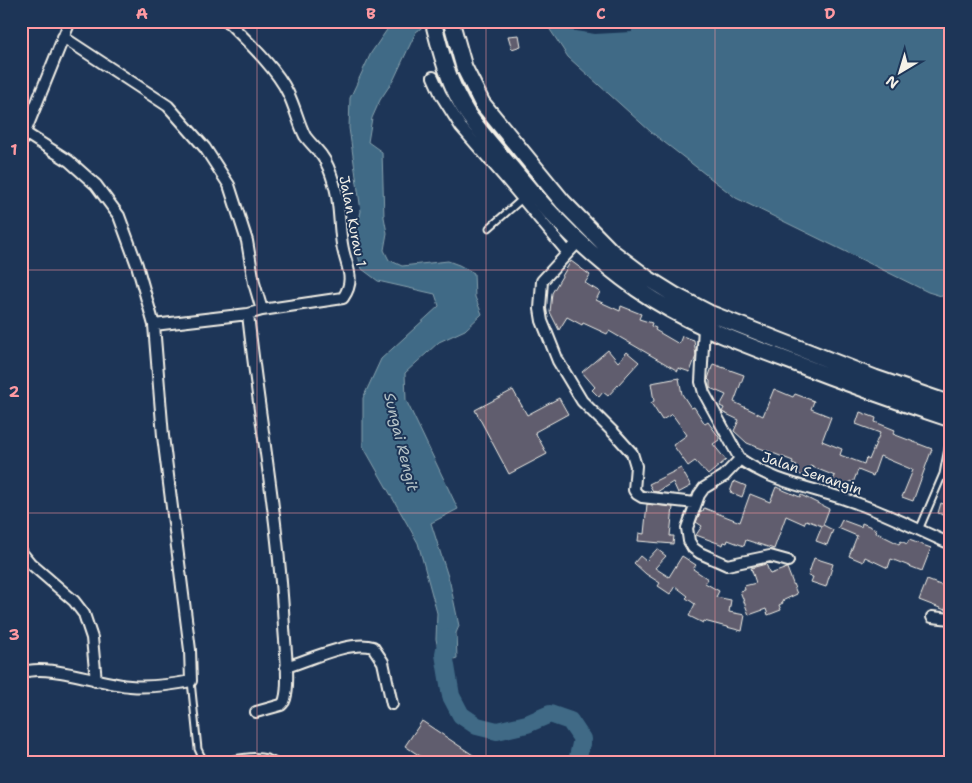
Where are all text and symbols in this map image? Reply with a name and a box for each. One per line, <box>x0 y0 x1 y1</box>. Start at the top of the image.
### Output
text: A <box>136 3 148 24</box>
text: B <box>366 3 376 24</box>
text: C <box>596 3 606 24</box>
text: D <box>824 3 836 24</box>
north arrow <box>874 48 924 98</box>
text: N <box>882 72 902 93</box>
text: 1 <box>10 139 18 160</box>
street label: Jalan Kurau 1 <box>335 174 371 268</box>
text: 2 <box>8 381 20 402</box>
water label: Sungai Rengit <box>379 390 423 494</box>
street label: Jalan Senangin <box>759 447 865 499</box>
text: 3 <box>8 624 20 645</box>

